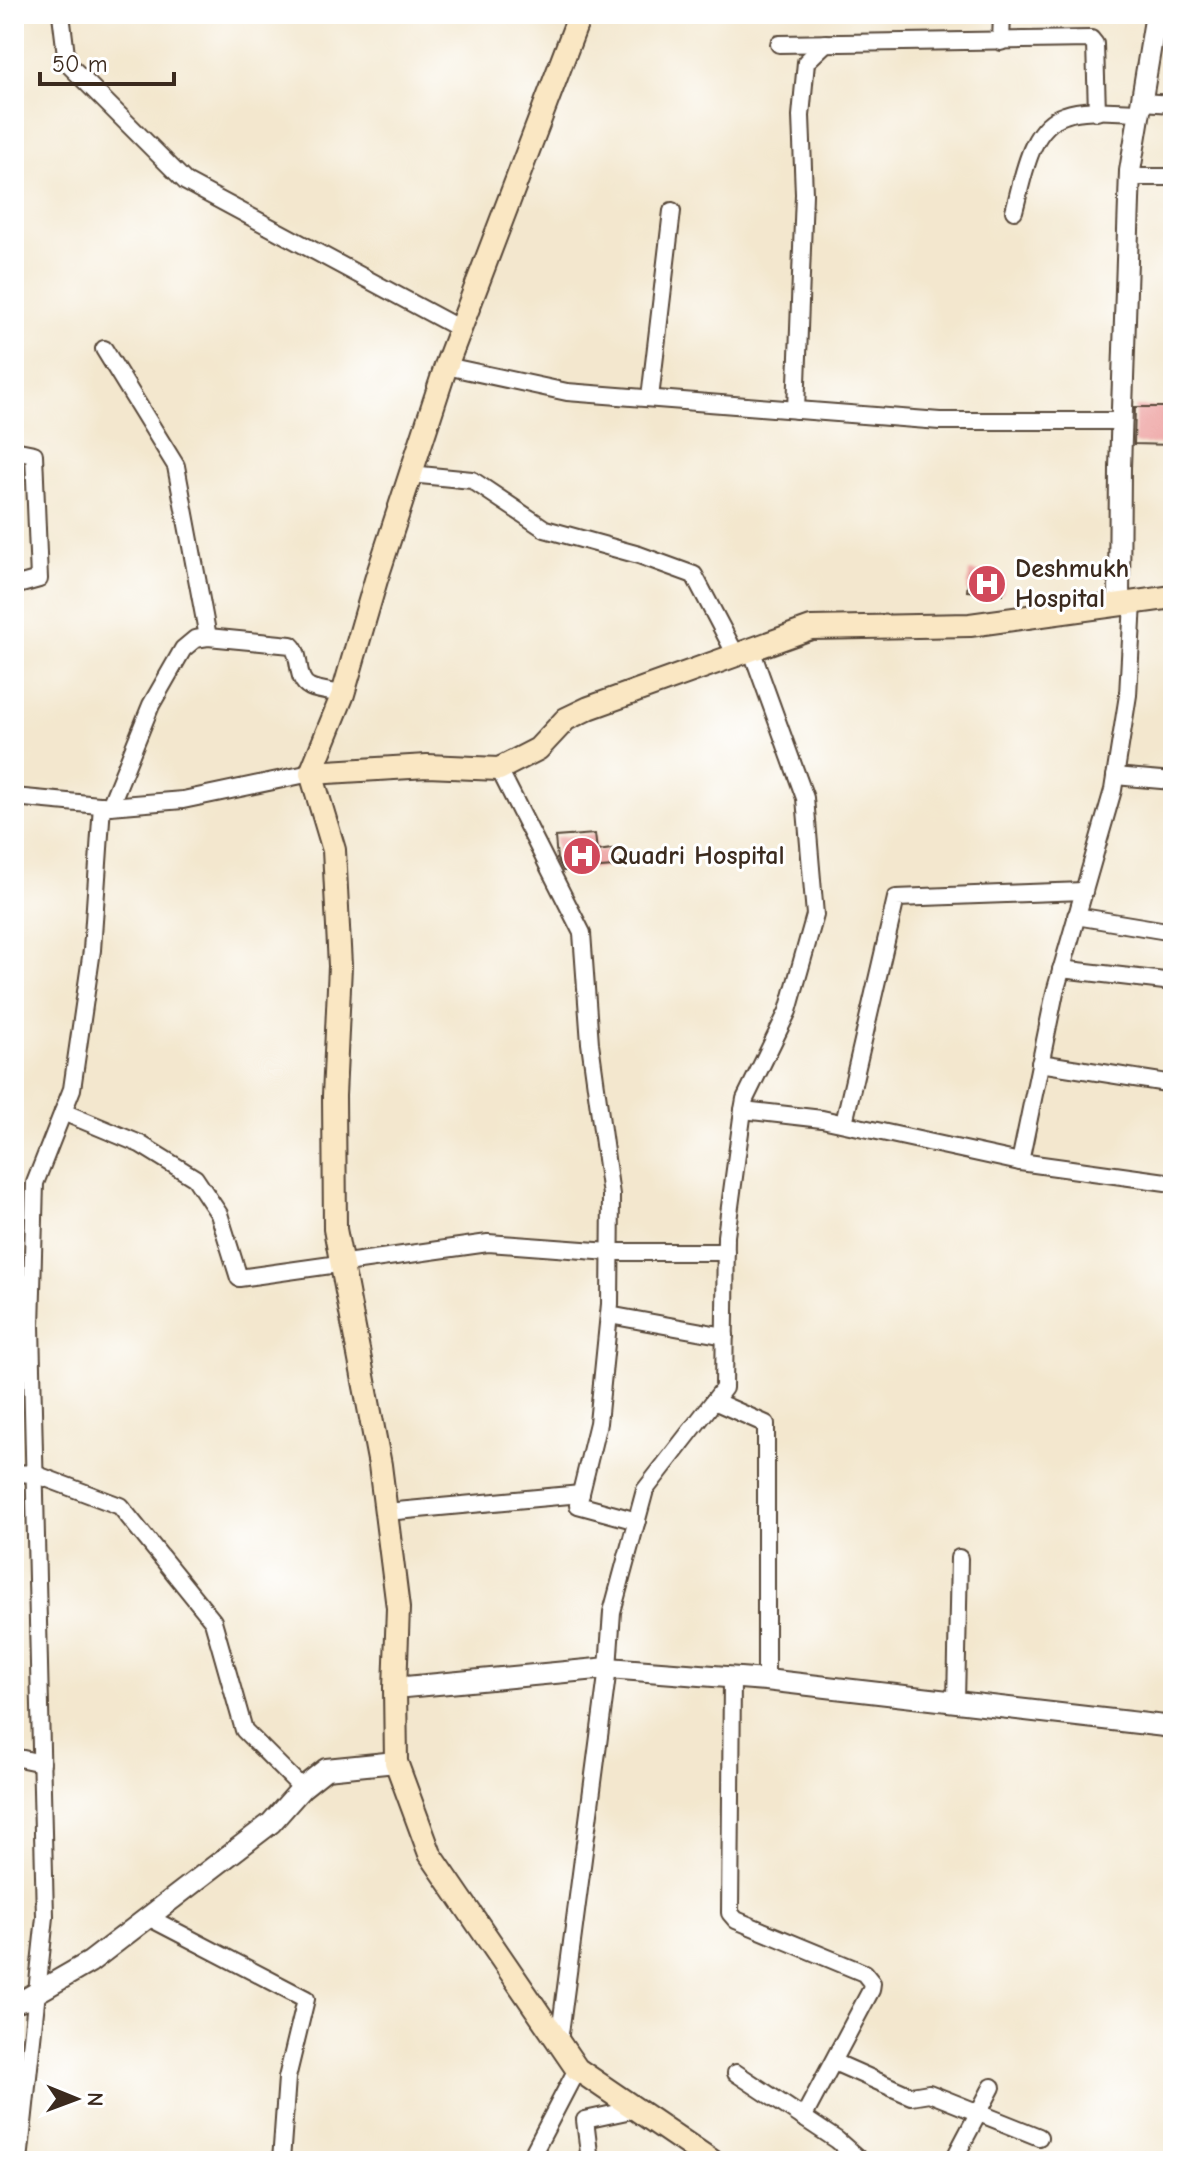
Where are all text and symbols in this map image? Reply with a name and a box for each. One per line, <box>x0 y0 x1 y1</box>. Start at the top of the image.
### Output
scale bar <box>40 36 174 86</box>
text: 50 m <box>52 50 108 78</box>
place label: Deshmukh Hospital <box>1015 554 1129 614</box>
hospital icon: Deshmukh Hospital <box>966 563 1008 605</box>
hospital icon: Quadri Hospital <box>561 835 603 877</box>
place label: Quadri Hospital <box>610 841 785 871</box>
north arrow <box>36 2059 116 2139</box>
text: N <box>82 2092 108 2107</box>

